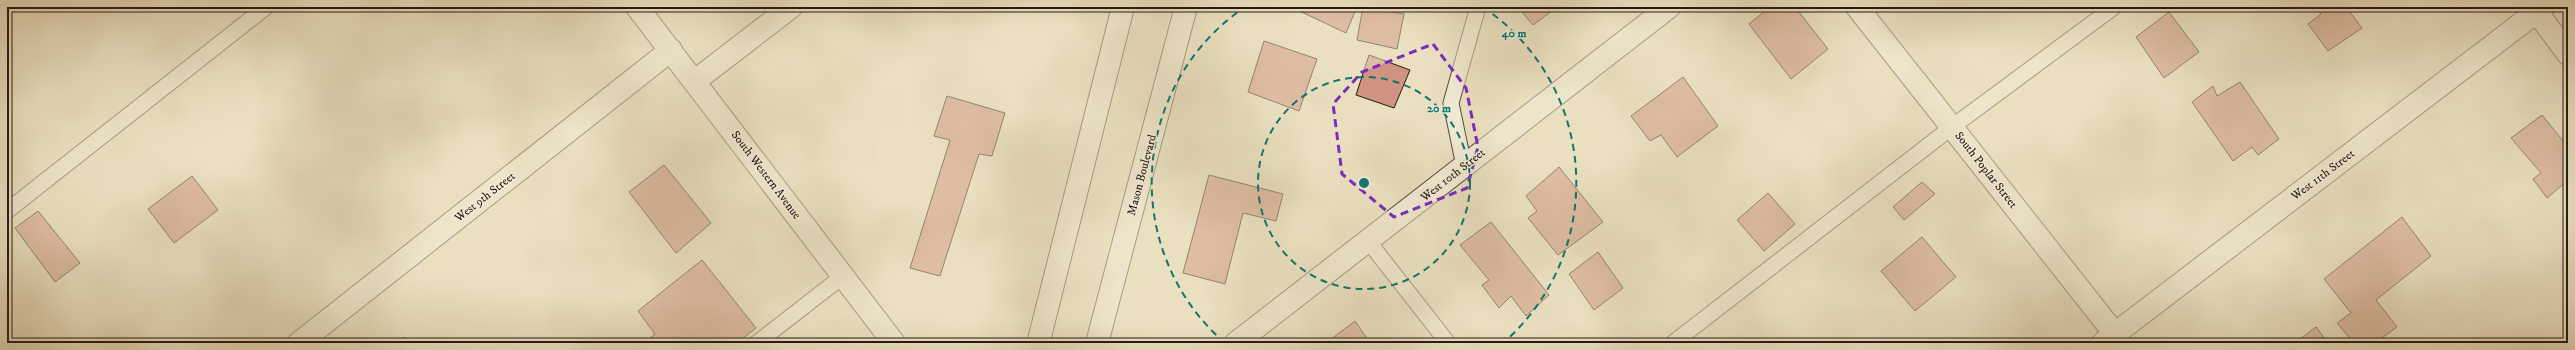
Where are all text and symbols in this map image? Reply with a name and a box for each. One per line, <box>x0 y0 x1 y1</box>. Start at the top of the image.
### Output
text: 40 m <box>1501 26 1526 41</box>
text: 20 m <box>1427 101 1451 116</box>
street label: South Western Avenue <box>728 128 804 222</box>
street label: South Poplar Street <box>1951 129 2021 211</box>
street label: Mason Boulevard <box>1124 133 1160 217</box>
street label: West 10th Street <box>1417 145 1488 205</box>
street label: West 11th Street <box>2287 146 2358 204</box>
street label: West 9th Street <box>451 169 518 226</box>
centre of rings <box>1357 176 1371 190</box>

